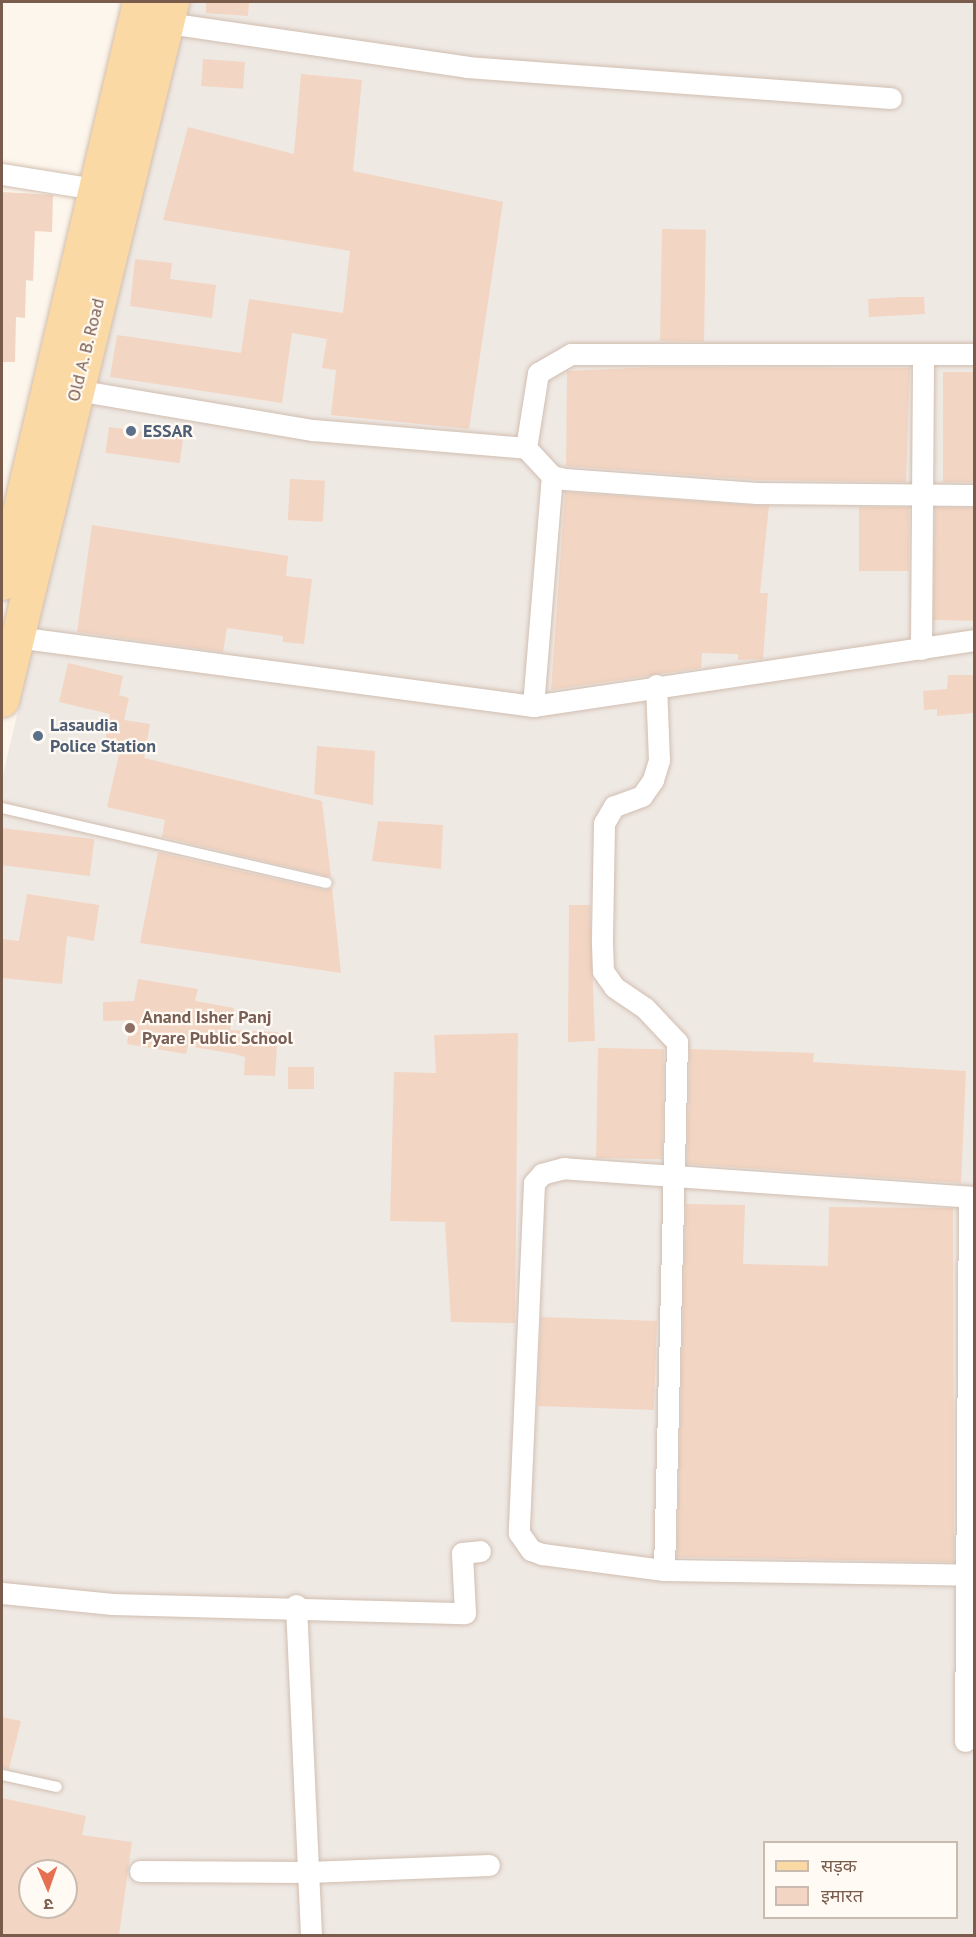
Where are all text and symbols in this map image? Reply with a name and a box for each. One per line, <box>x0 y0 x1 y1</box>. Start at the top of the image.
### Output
street label: Old A. B. Road <box>62 295 110 405</box>
place label: ESSAR <box>143 420 193 442</box>
marker: ESSAR <box>124 424 138 438</box>
place label: Lasaudia Police Station <box>50 715 156 758</box>
marker: Lasaudia Police Station <box>31 729 45 743</box>
place label: Anand Isher Panj Pyare Public School <box>142 1007 293 1050</box>
marker: Anand Isher Panj Pyare Public School <box>123 1021 137 1035</box>
legend <box>763 1841 958 1919</box>
text: सड़क <box>821 1854 857 1877</box>
north arrow <box>18 1859 78 1919</box>
text: इमारत <box>821 1884 863 1907</box>
text: उ <box>44 1895 54 1915</box>

